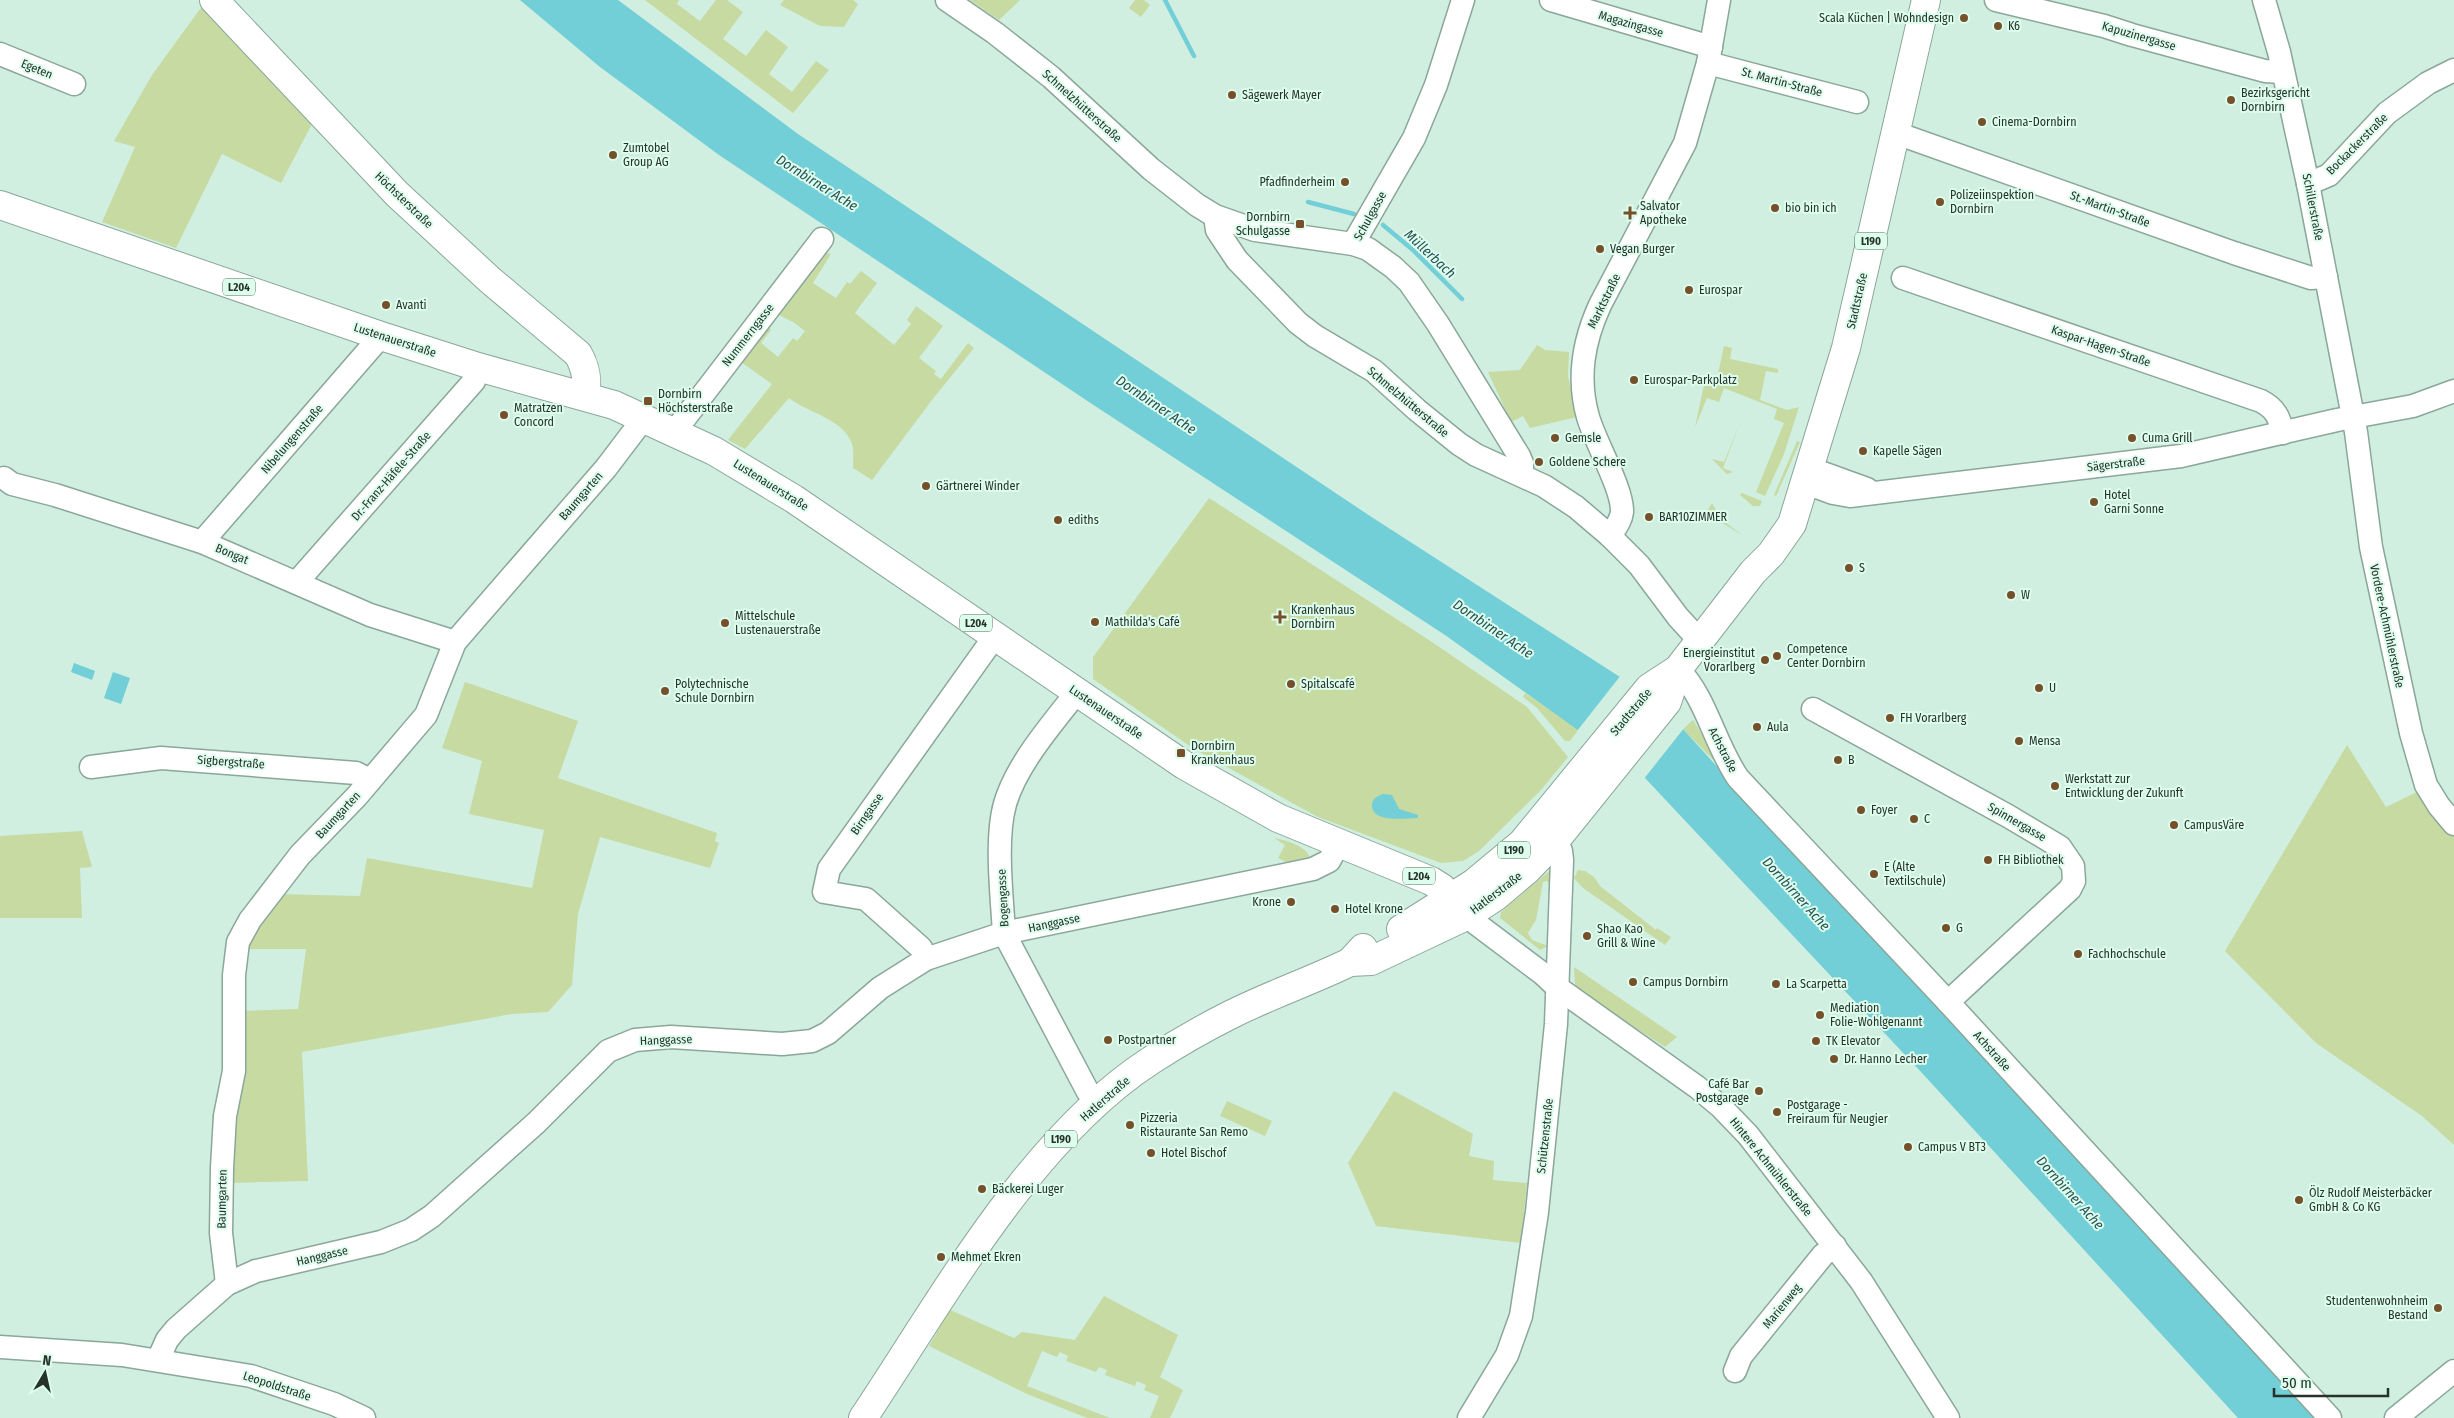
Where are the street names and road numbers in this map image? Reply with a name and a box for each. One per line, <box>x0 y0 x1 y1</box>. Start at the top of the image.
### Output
street label: Magazingasse <box>1597 8 1665 40</box>
street label: Kapuzinergasse <box>2100 19 2178 53</box>
street label: Egeten <box>19 56 55 82</box>
street label: St. Martin-Straße <box>1740 64 1824 100</box>
street label: Schmelzhütterstraße <box>1039 67 1125 145</box>
street label: Bockackerstraße <box>2323 110 2391 178</box>
street label: Höchsterstraße <box>372 169 436 231</box>
street label: Schillerstraße <box>2300 172 2326 242</box>
street label: St.-Martin-Straße <box>2068 188 2152 230</box>
street label: Schulgasse <box>1351 189 1389 243</box>
road number: L190 <box>1855 232 1887 250</box>
street label: Marktstraße <box>1585 271 1623 331</box>
street label: Stadtstraße <box>1844 272 1870 330</box>
road number: L204 <box>223 278 255 296</box>
street label: Nummerngasse <box>719 301 777 369</box>
street label: Lustenauerstraße <box>352 320 438 360</box>
street label: Kaspar-Hagen-Straße <box>2049 322 2153 370</box>
street label: Schmelzhütterstraße <box>1364 364 1452 440</box>
street label: Nibelungenstraße <box>258 401 326 476</box>
street label: Dr.-Franz-Häfele-Straße <box>348 428 434 524</box>
street label: Sägerstraße <box>2086 453 2146 474</box>
street label: Lustenauerstraße <box>731 456 811 514</box>
street label: Baumgarten <box>556 469 606 523</box>
street label: Bongat <box>213 541 251 567</box>
street label: Vordere-Achmühlerstraße <box>2367 563 2407 689</box>
road number: L204 <box>960 614 992 632</box>
street label: Lustenauerstraße <box>1067 682 1146 742</box>
street label: Stadtstraße <box>1607 686 1655 738</box>
street label: Achstraße <box>1706 725 1740 775</box>
street label: Sigbergstraße <box>197 753 265 771</box>
street label: Baumgarten <box>313 788 363 842</box>
street label: Birngasse <box>848 791 886 837</box>
street label: Spinnergasse <box>1985 800 2049 844</box>
road number: L190 <box>1498 842 1530 858</box>
road number: L204 <box>1403 868 1435 884</box>
street label: Bogengasse <box>994 869 1012 927</box>
street label: Hatlerstraße <box>1467 869 1525 917</box>
street label: Hanggasse <box>1027 911 1081 935</box>
street label: Achstraße <box>1970 1028 2014 1074</box>
street label: Hanggasse <box>640 1032 692 1048</box>
street label: Hatlerstraße <box>1077 1074 1133 1124</box>
street label: Schützenstraße <box>1534 1098 1556 1174</box>
street label: Hintere Achmühlerstraße <box>1727 1115 1815 1219</box>
road number: L190 <box>1045 1130 1077 1148</box>
street label: Baumgarten <box>214 1169 230 1229</box>
street label: Hanggasse <box>295 1243 349 1269</box>
street label: Marienweg <box>1760 1281 1804 1331</box>
street label: Leopoldstraße <box>241 1368 313 1404</box>

